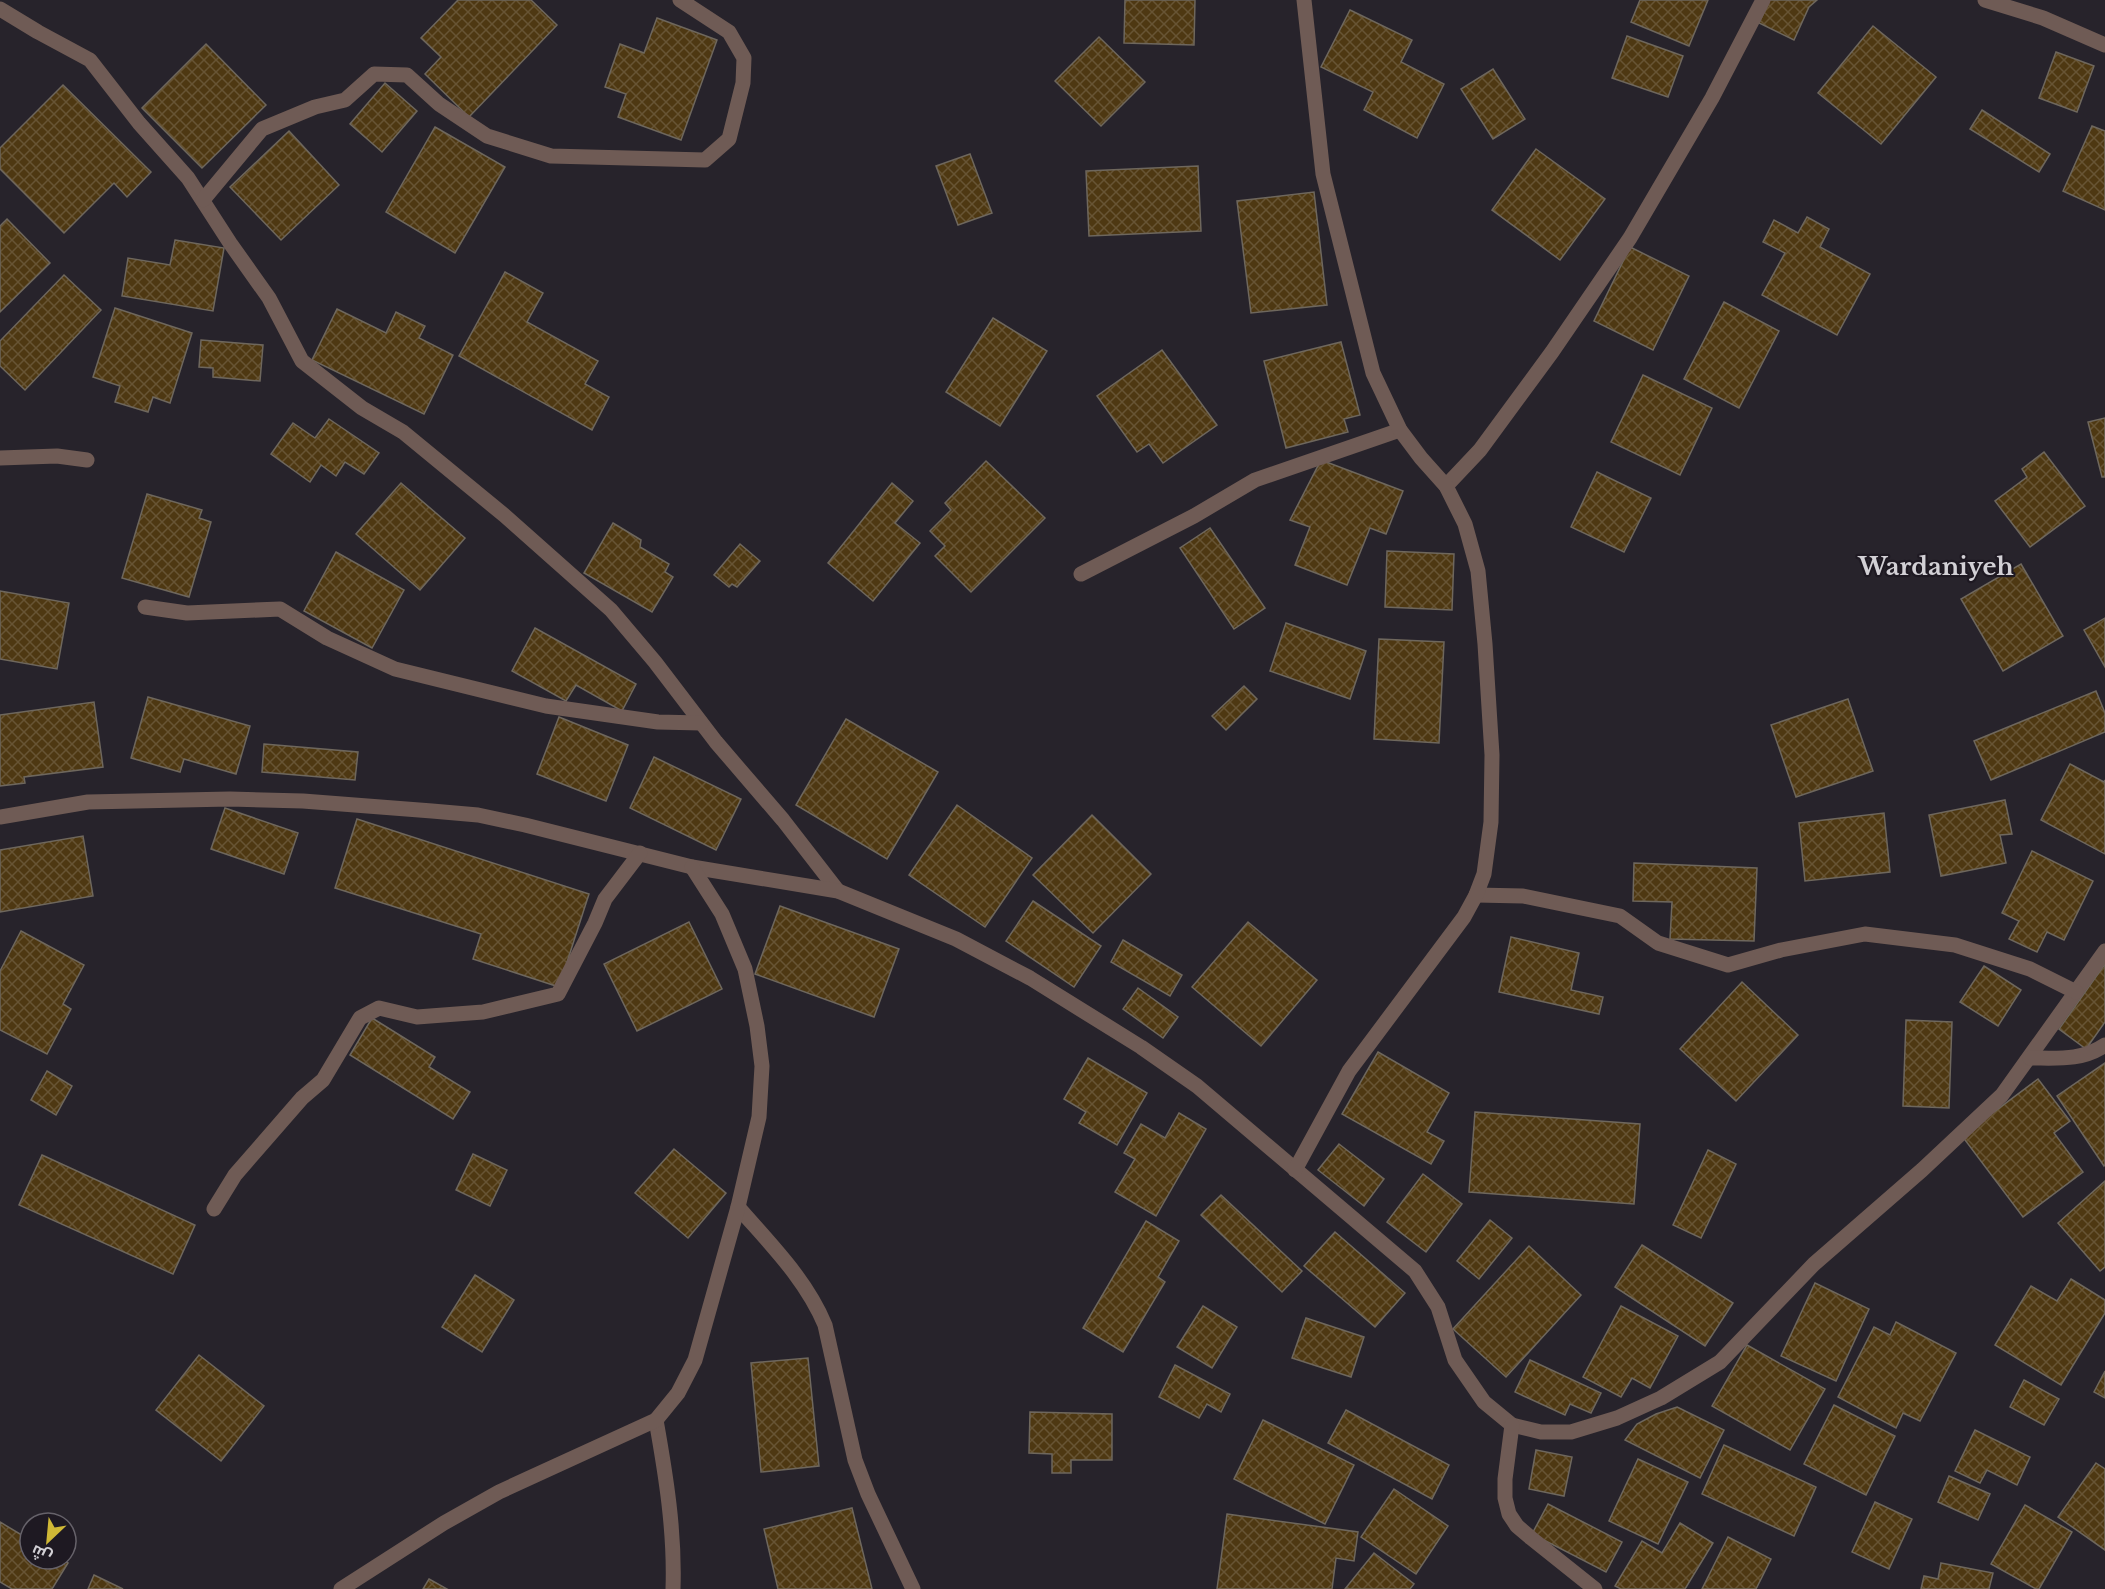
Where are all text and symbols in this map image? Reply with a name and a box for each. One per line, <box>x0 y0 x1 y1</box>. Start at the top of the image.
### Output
district label: Wardaniyeh <box>1857 552 2014 581</box>
north arrow <box>18 1511 78 1571</box>
text: ش <box>28 1541 55 1568</box>

